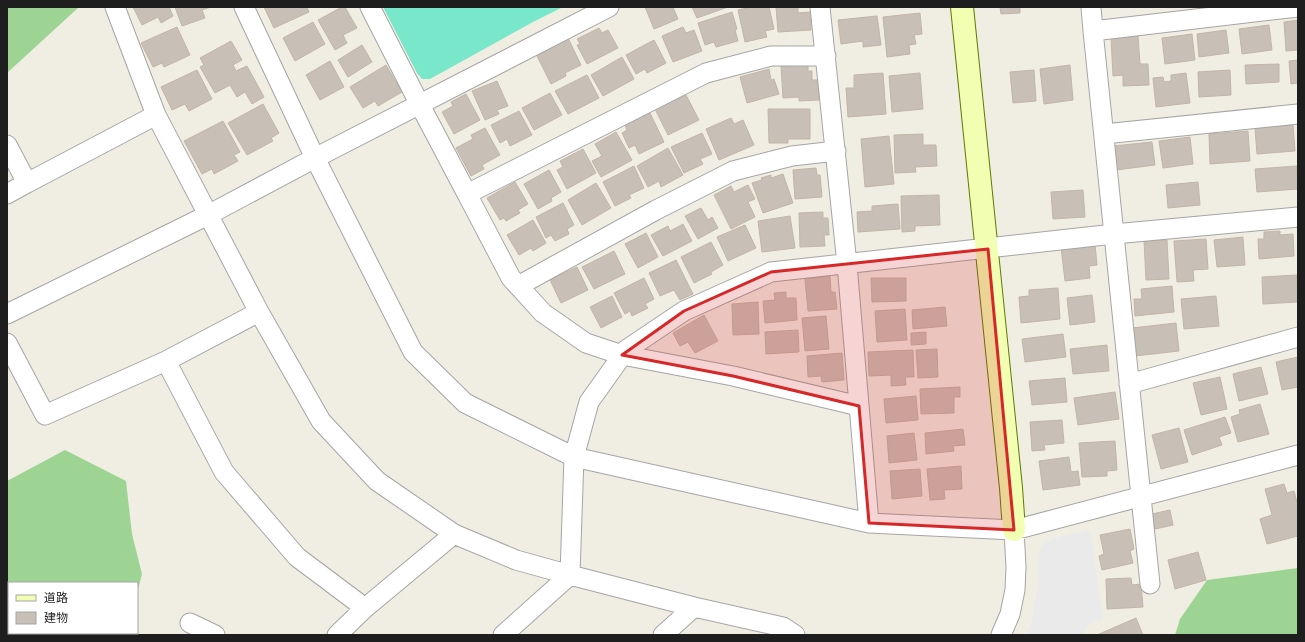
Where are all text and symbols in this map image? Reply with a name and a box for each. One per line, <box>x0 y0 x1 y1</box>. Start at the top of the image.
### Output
legend <box>8 582 138 634</box>
text: 道路 <box>44 591 68 605</box>
text: 建物 <box>44 611 68 625</box>

